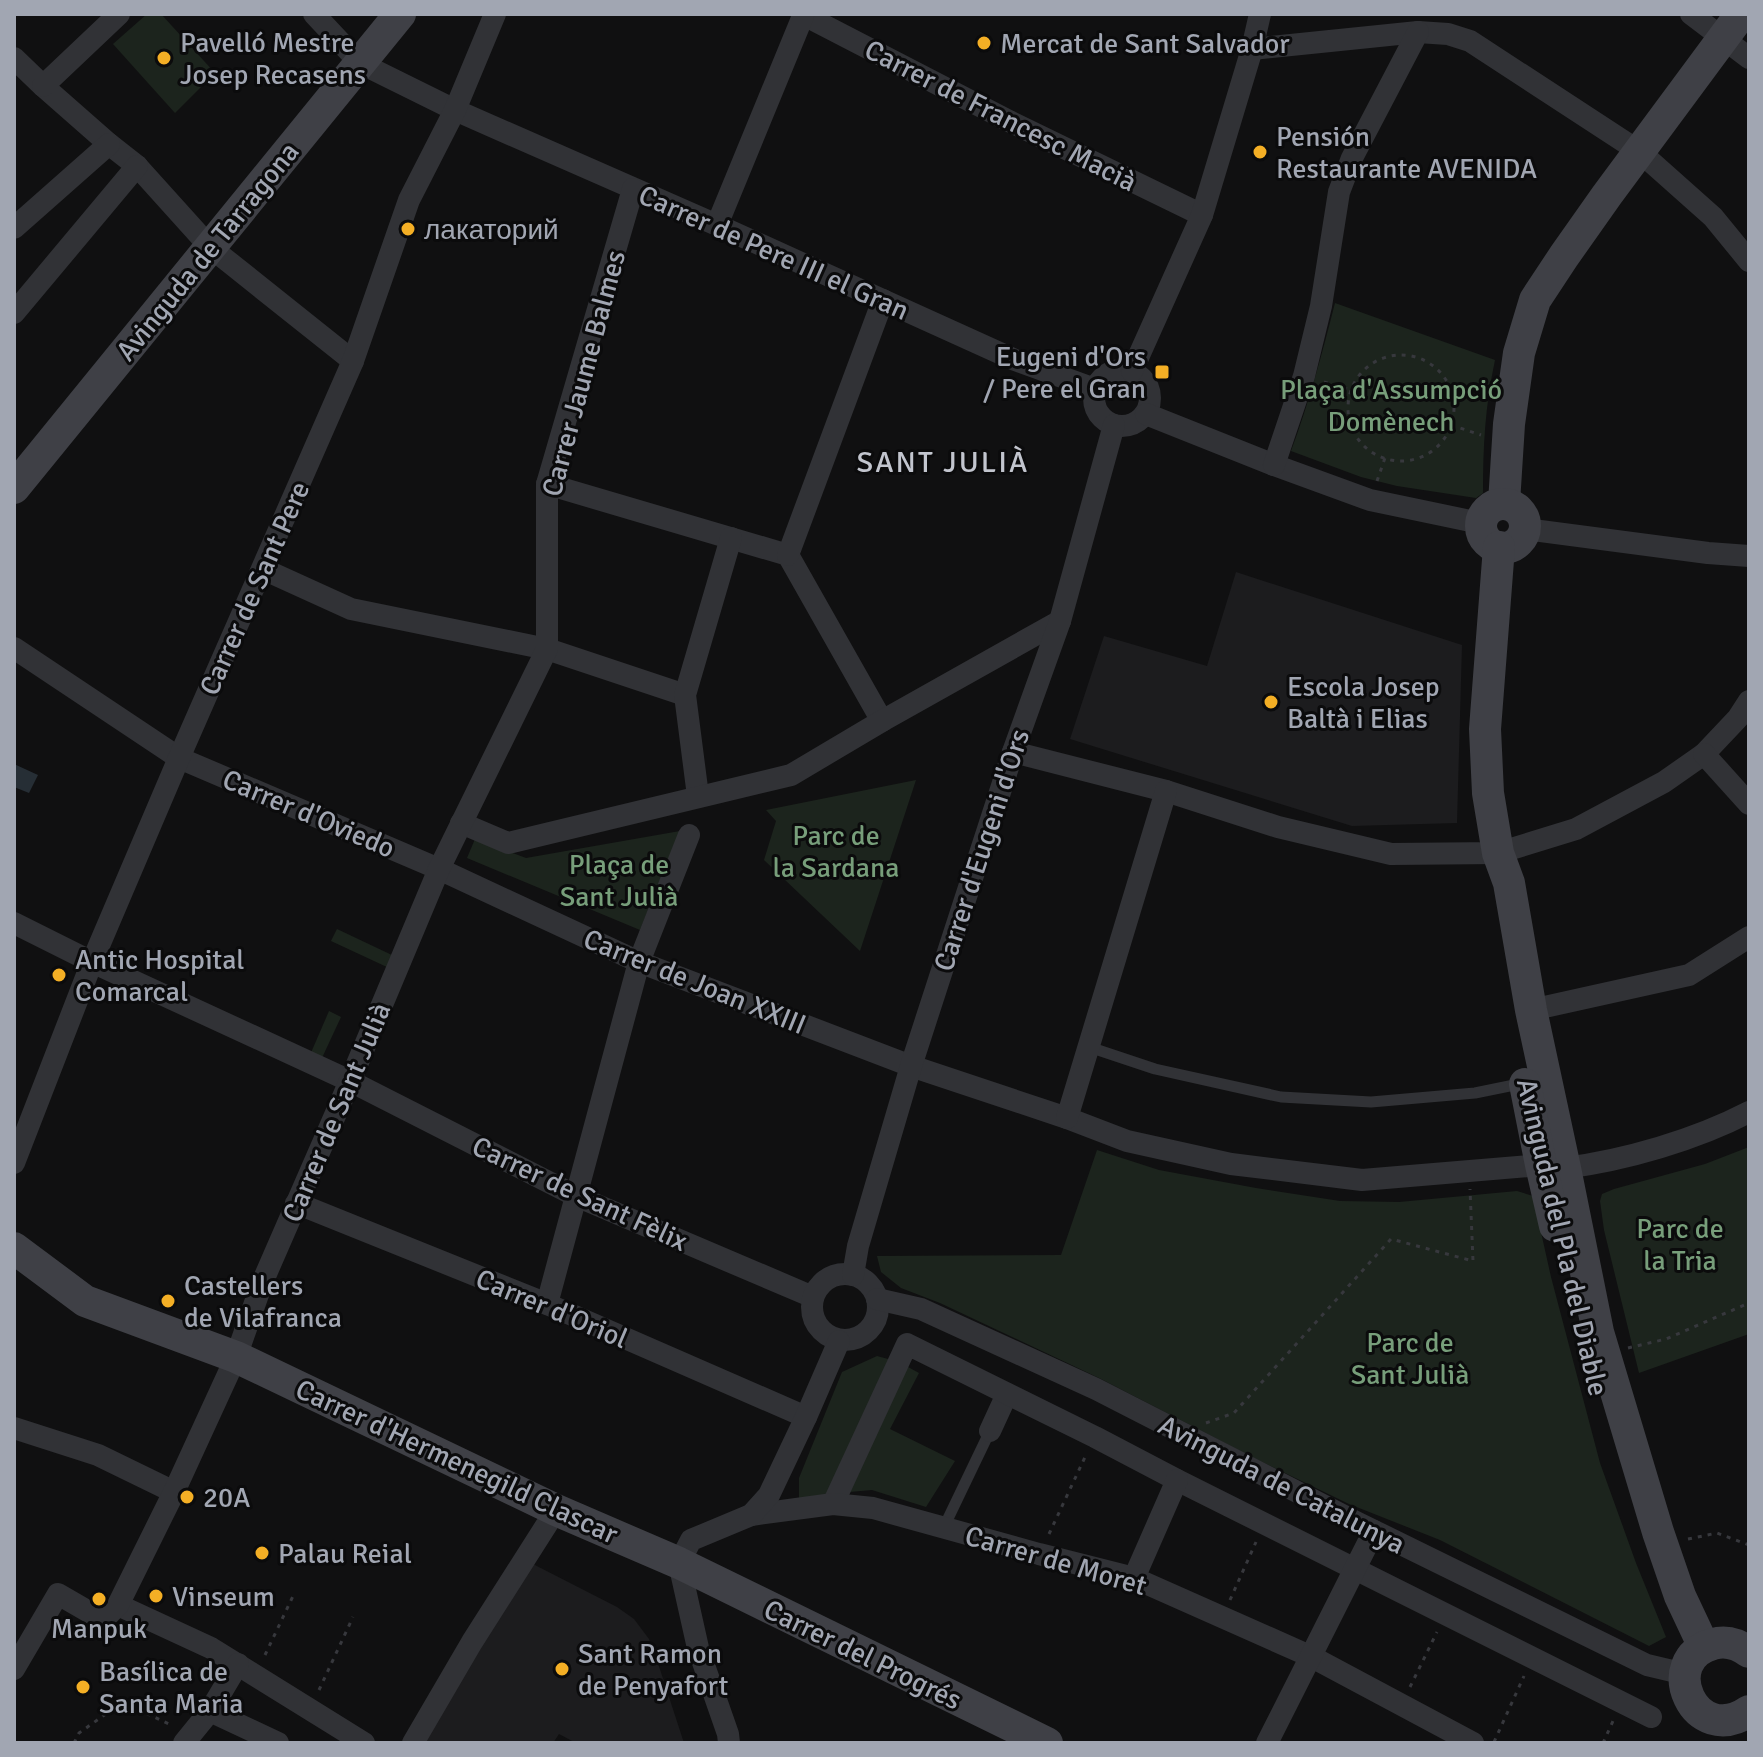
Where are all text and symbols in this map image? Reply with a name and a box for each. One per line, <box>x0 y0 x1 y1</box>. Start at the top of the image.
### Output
place label: Pavelló Mestre Josep Recasens <box>180 26 366 92</box>
place label: Mercat de Sant Salvador <box>1000 27 1290 61</box>
street label: Carrer de Francesc Macià <box>859 32 1142 199</box>
marker: Mercat de Sant Salvador <box>975 34 993 52</box>
marker: Pavelló Mestre Josep Recasens <box>155 49 173 67</box>
place label: Pensión Restaurante AVENIDA <box>1276 120 1537 186</box>
street label: Avinguda de Tarragona <box>109 135 306 368</box>
marker: Pensión Restaurante AVENIDA <box>1251 143 1269 161</box>
street label: Carrer de Pere III el Gran <box>633 178 914 328</box>
place label: лакаторий <box>424 213 559 247</box>
marker: лакаторий <box>399 220 417 238</box>
street label: Carrer Jaume Balmes <box>535 247 633 500</box>
place label: Eugeni d'Ors / Pere el Gran <box>983 340 1146 406</box>
marker: Eugeni d'Ors / Pere el Gran <box>1153 363 1171 381</box>
park label: Plaça d'Assumpció Domènech <box>1280 373 1502 439</box>
district label: SANT JULIÀ <box>857 444 1029 481</box>
street label: Carrer de Sant Pere <box>193 476 317 701</box>
place label: Escola Josep Baltà i Elias <box>1287 670 1440 736</box>
marker: Escola Josep Baltà i Elias <box>1262 693 1280 711</box>
street label: Carrer d'Eugeni d'Ors <box>927 725 1037 976</box>
street label: Carrer d'Oviedo <box>217 762 400 865</box>
park label: Parc de la Sardana <box>773 819 899 885</box>
park label: Plaça de Sant Julià <box>560 848 678 914</box>
street label: Carrer de Joan XXIII <box>578 922 811 1042</box>
place label: Antic Hospital Comarcal <box>75 943 245 1009</box>
marker: Antic Hospital Comarcal <box>50 966 68 984</box>
street label: Carrer de Sant Julià <box>275 997 399 1227</box>
street label: Avinguda del Pla del Diable <box>1509 1075 1615 1399</box>
street label: Carrer de Sant Fèlix <box>467 1129 693 1259</box>
park label: Parc de la Tria <box>1636 1212 1724 1278</box>
street label: Carrer d'Oriol <box>471 1262 633 1356</box>
place label: Castellers de Vilafranca <box>184 1269 342 1335</box>
marker: Castellers de Vilafranca <box>159 1292 177 1310</box>
park label: Parc de Sant Julià <box>1351 1326 1469 1392</box>
street label: Carrer d'Hermenegild Clascar <box>290 1372 624 1552</box>
street label: Avinguda de Catalunya <box>1153 1408 1410 1562</box>
place label: 20A <box>203 1481 250 1515</box>
marker: 20A <box>178 1488 196 1506</box>
street label: Carrer de Moret <box>961 1519 1151 1603</box>
place label: Palau Reial <box>278 1537 412 1571</box>
marker: Palau Reial <box>253 1544 271 1562</box>
place label: Vinseum <box>172 1580 275 1614</box>
marker: Vinseum <box>147 1587 165 1605</box>
marker: Manpuk <box>90 1590 108 1608</box>
street label: Carrer del Progrés <box>758 1592 967 1717</box>
place label: Manpuk <box>51 1612 147 1646</box>
place label: Sant Ramon de Penyafort <box>578 1637 728 1703</box>
place label: Basílica de Santa Maria <box>99 1655 244 1721</box>
marker: Sant Ramon de Penyafort <box>553 1660 571 1678</box>
marker: Basílica de Santa Maria <box>74 1678 92 1696</box>

